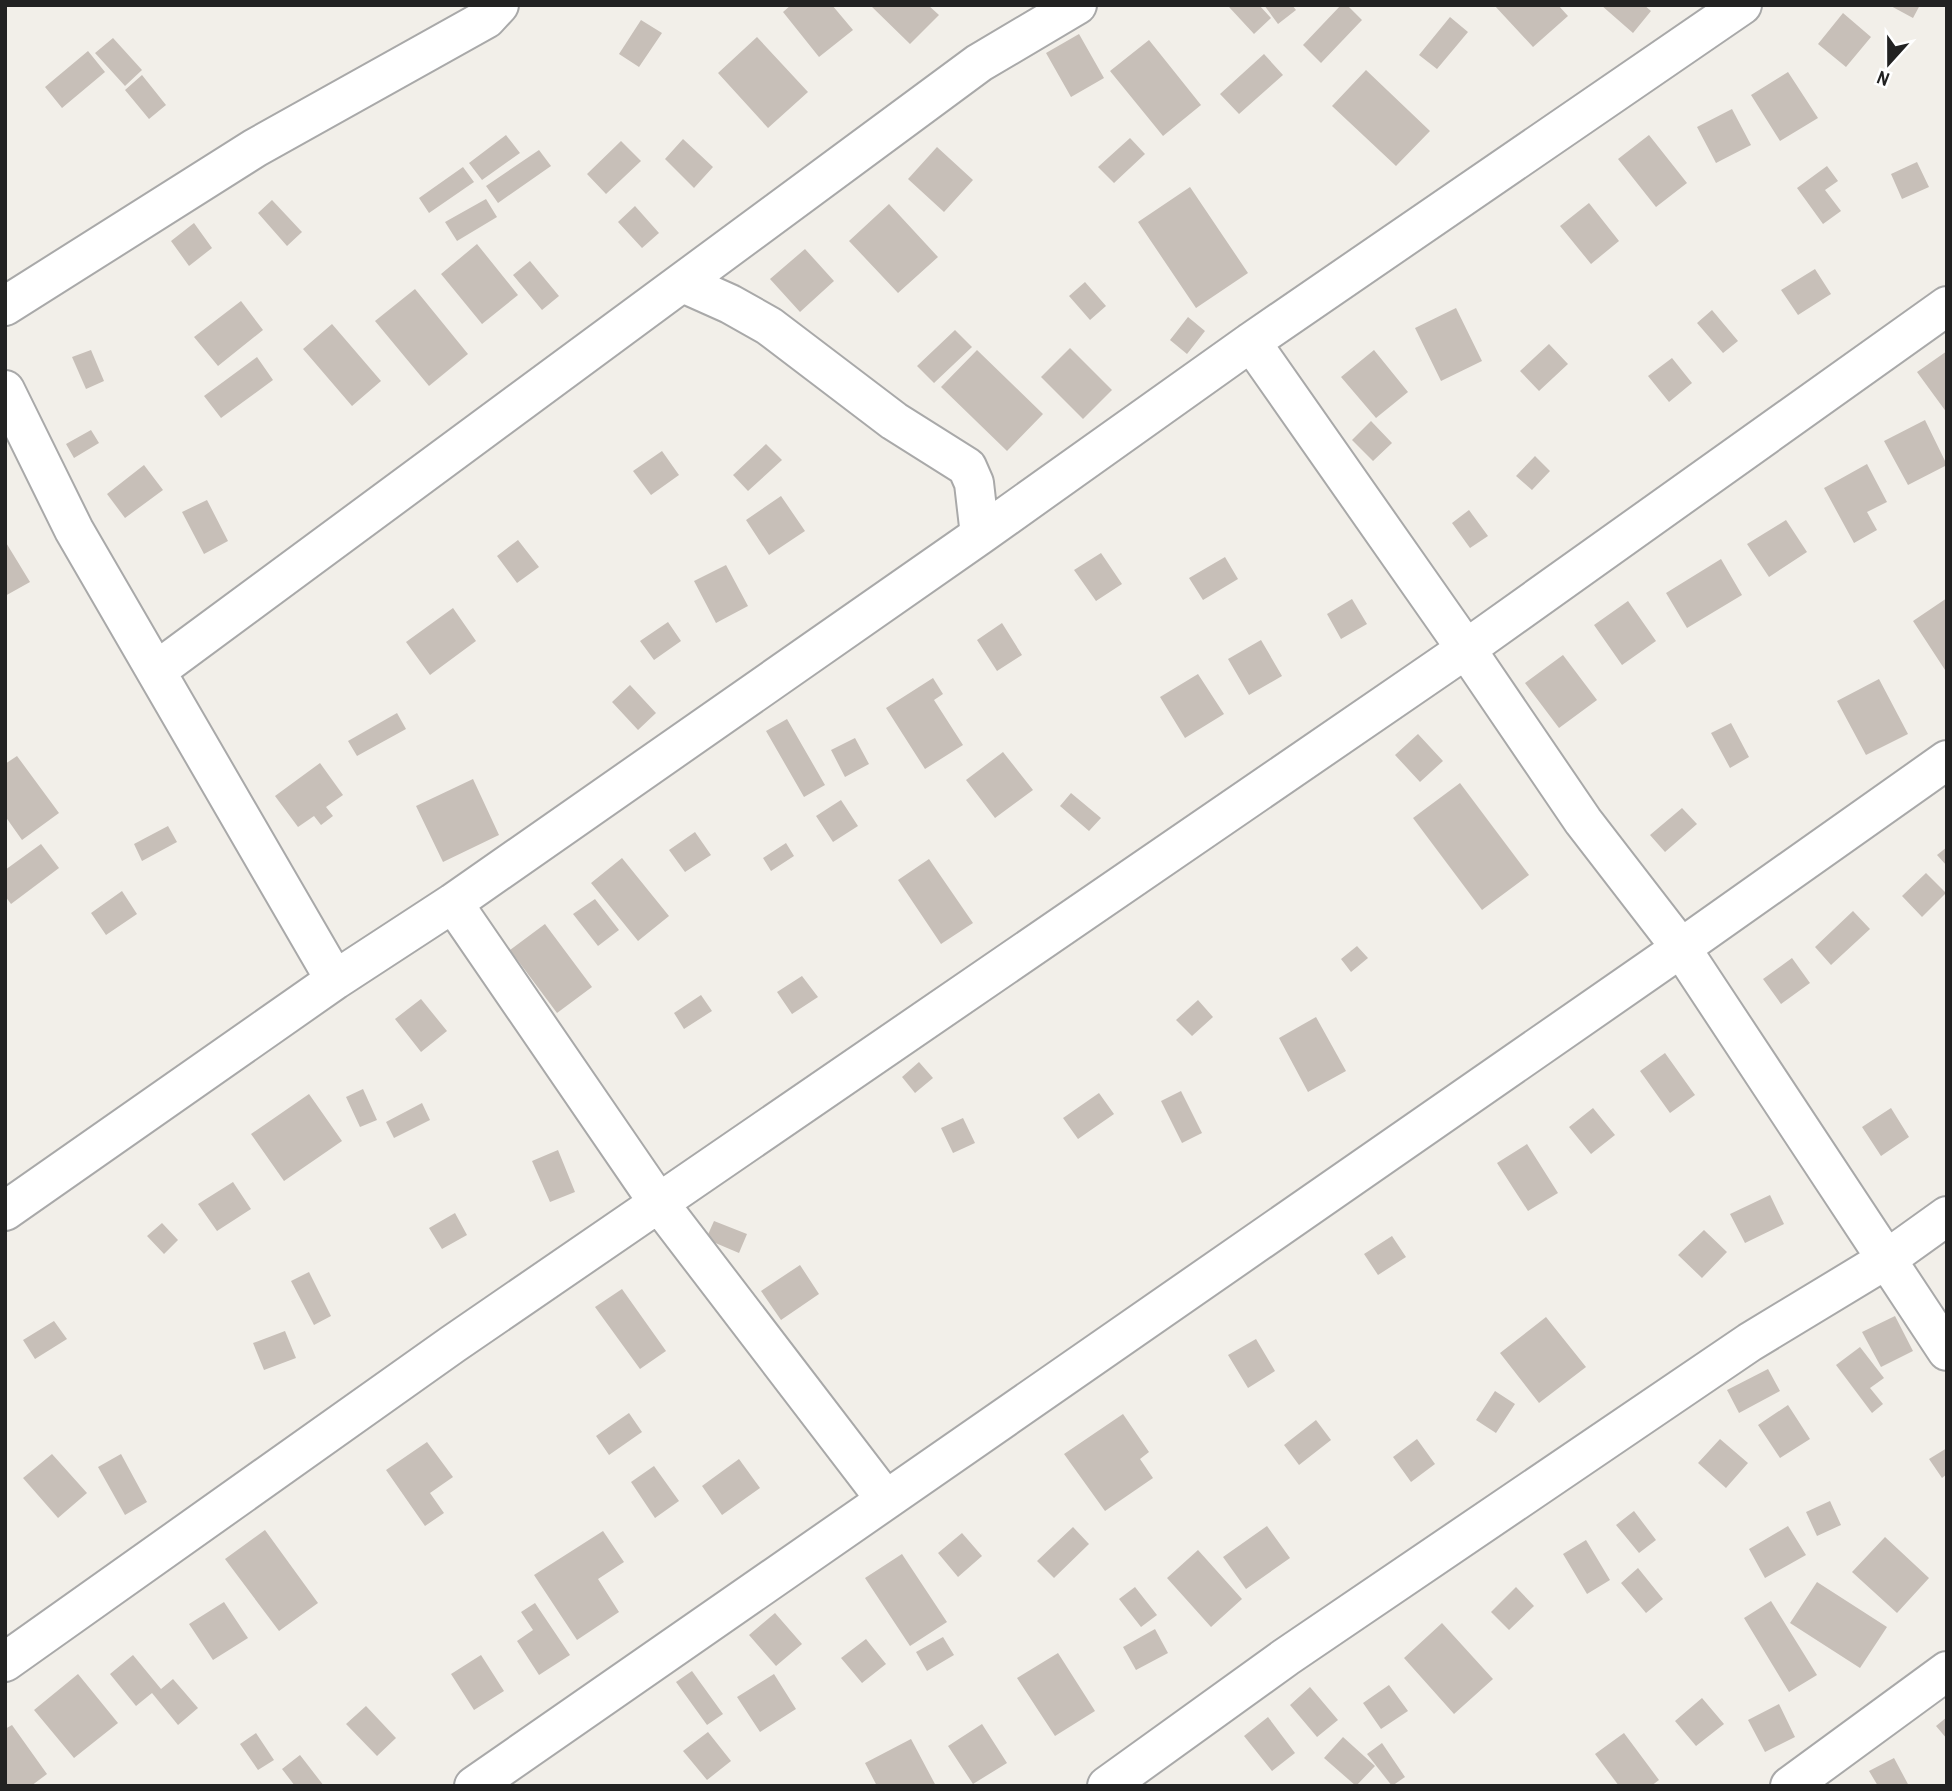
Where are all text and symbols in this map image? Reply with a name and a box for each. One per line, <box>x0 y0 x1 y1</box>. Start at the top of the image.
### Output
north arrow <box>1854 28 1924 98</box>
text: N <box>1873 65 1893 93</box>

